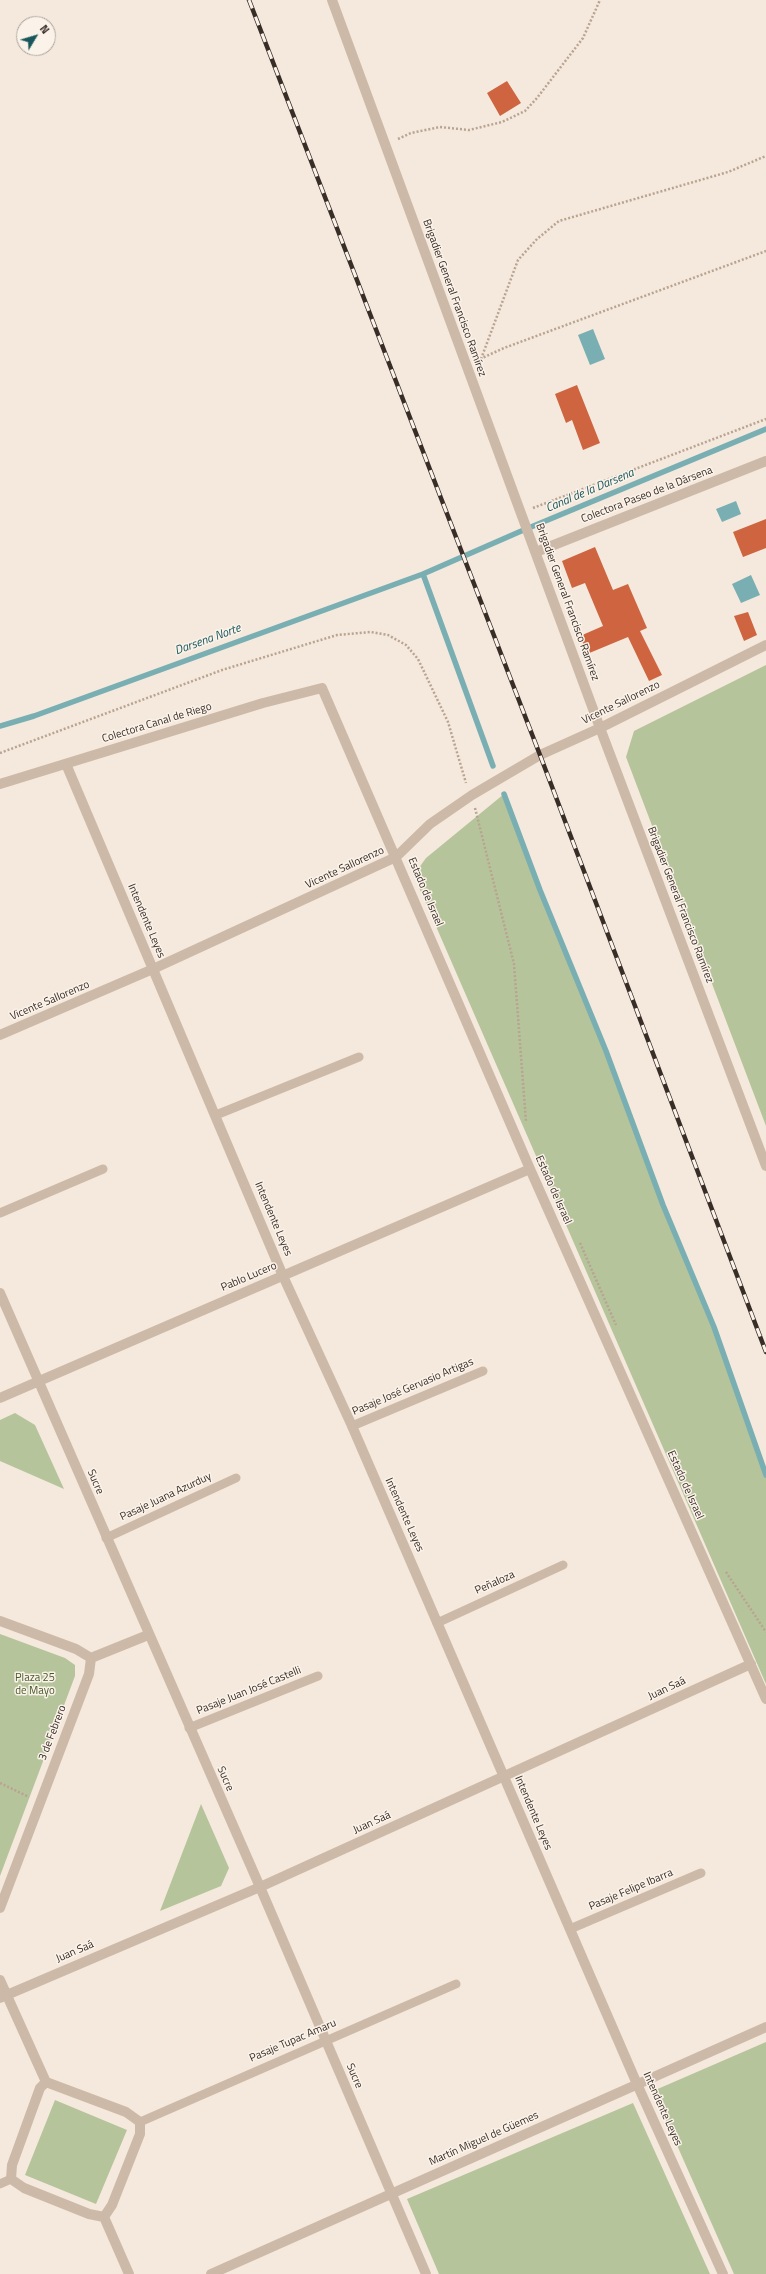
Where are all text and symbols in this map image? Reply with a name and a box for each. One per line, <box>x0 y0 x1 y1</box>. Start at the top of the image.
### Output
north arrow <box>16 16 56 56</box>
text: N <box>36 21 53 37</box>
street label: Brigadier General Francisco Ramírez <box>419 218 489 378</box>
street label: Colectora Paseo de la Dársena <box>579 464 715 526</box>
water label: Canal de la Darsena <box>544 466 636 516</box>
street label: Brigadier General Francisco Ramírez <box>532 522 602 682</box>
water label: Darsena Norte <box>173 621 243 659</box>
street label: Vicente Sallorenzo <box>580 678 662 728</box>
street label: Colectora Canal de Riego <box>101 700 213 746</box>
street label: Brigadier General Francisco Ramírez <box>644 825 716 985</box>
street label: Vicente Sallorenzo <box>304 844 386 892</box>
street label: Estado de Israel <box>405 856 445 928</box>
street label: Intendente Leyes <box>124 882 168 960</box>
street label: Vicente Sallorenzo <box>8 978 92 1024</box>
street label: Estado de Israel <box>532 1154 574 1226</box>
street label: Intendente Leyes <box>251 1180 295 1258</box>
street label: Pablo Lucero <box>219 1259 279 1295</box>
street label: Pasaje José Gervasio Artigas <box>350 1355 476 1419</box>
street label: Estado de Israel <box>664 1449 706 1521</box>
street label: Sucre <box>84 1468 106 1496</box>
street label: Pasaje Juana Azurduy <box>118 1470 214 1524</box>
street label: Intendente Leyes <box>382 1476 426 1554</box>
street label: Peñaloza <box>473 1568 517 1598</box>
street label: Pasaje Juan José Castelli <box>195 1664 303 1718</box>
park label: Plaza 25 de Mayo <box>15 1671 55 1697</box>
street label: Juan Saá <box>646 1675 688 1703</box>
street label: 3 de Febrero <box>36 1704 70 1762</box>
street label: Sucre <box>214 1765 236 1793</box>
street label: Intendente Leyes <box>511 1774 555 1852</box>
street label: Juan Saá <box>351 1809 393 1837</box>
street label: Pasaje Felipe Ibarra <box>587 1866 675 1914</box>
street label: Juan Saá <box>54 1938 96 1966</box>
street label: Pasaje Tupac Amaru <box>248 2017 338 2065</box>
street label: Sucre <box>343 2062 365 2090</box>
street label: Intendente Leyes <box>640 2070 684 2148</box>
street label: Martín Miguel de Güemes <box>427 2109 541 2169</box>

